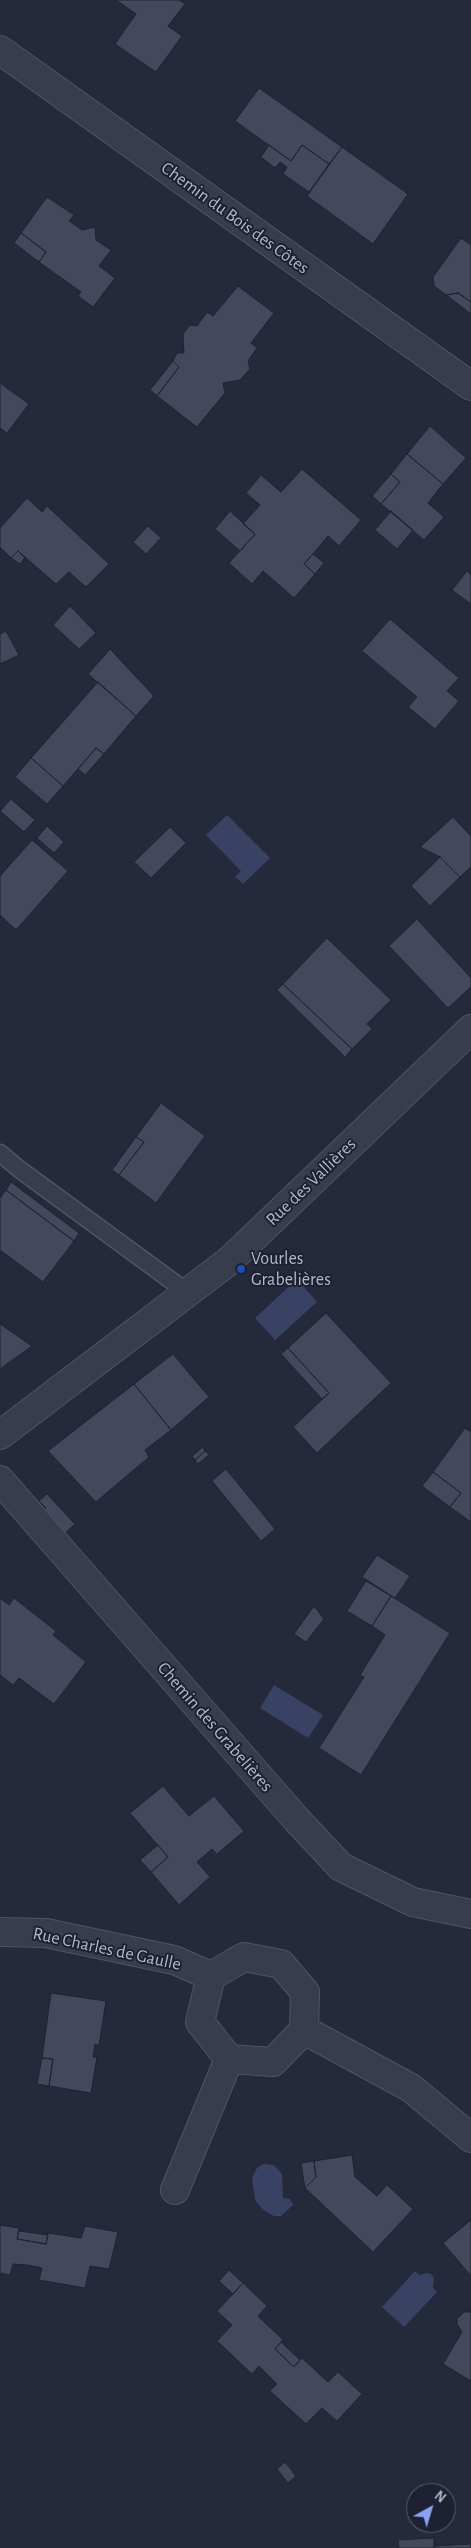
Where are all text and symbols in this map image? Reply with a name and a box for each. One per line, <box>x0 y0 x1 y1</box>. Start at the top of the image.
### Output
street label: Chemin du Bois des Côtes <box>157 157 313 279</box>
street label: Rue des Vallières <box>261 1134 361 1230</box>
place label: Vourles Grabelières <box>251 1248 331 1290</box>
marker: Vourles Grabelières <box>235 1263 247 1275</box>
street label: Chemin des Grabelières <box>153 1658 277 1796</box>
street label: Rue Charles de Gaulle <box>31 1923 183 1975</box>
north arrow <box>406 2483 456 2533</box>
text: N <box>432 2489 448 2506</box>

